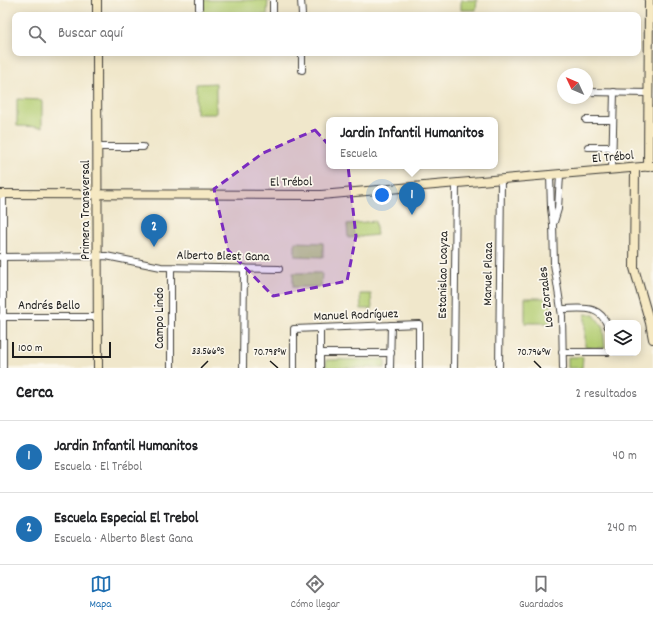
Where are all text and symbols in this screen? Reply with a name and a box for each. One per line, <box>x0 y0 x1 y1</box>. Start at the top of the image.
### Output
search box <box>12 12 641 56</box>
icon: search <box>26 23 48 45</box>
text: Buscar aquí <box>58 23 123 45</box>
north arrow <box>557 68 593 104</box>
popup <box>326 117 498 169</box>
text: Jardin Infantil Humanitos <box>340 123 484 145</box>
text: Escuela <box>340 145 377 164</box>
street label: El Trébol <box>591 147 635 169</box>
street label: Primera Transversal <box>77 160 96 260</box>
street label: El Trébol <box>270 173 312 193</box>
pin: 1 <box>399 182 425 215</box>
your location <box>372 185 392 205</box>
pin: 2 <box>141 214 167 247</box>
street label: Estanislao Loayza <box>434 230 454 319</box>
street label: Manuel Plaza <box>479 241 499 306</box>
street label: Alberto Blest Gana <box>176 247 271 267</box>
street label: Los Zorzales <box>534 266 560 328</box>
street label: Campo Lindo <box>151 287 170 349</box>
street label: Andrés Bello <box>18 297 80 316</box>
street label: Manuel Rodríguez <box>313 305 399 327</box>
map controls <box>605 320 641 356</box>
button: layers <box>605 320 641 356</box>
scale bar <box>12 340 111 359</box>
text: 100 m <box>18 341 42 357</box>
text: 33.566°S <box>192 345 224 359</box>
text: 70.798°W <box>254 346 286 360</box>
text: 70.796°W <box>517 346 551 360</box>
text: Cerca <box>16 382 53 406</box>
text: 2 resultados <box>575 385 637 404</box>
text: Jardin Infantil Humanitos <box>54 436 198 458</box>
text: 1 <box>28 447 30 466</box>
text: 40 m <box>613 447 637 466</box>
text: Escuela · El Trébol <box>54 458 142 477</box>
text: Escuela Especial El Trebol <box>54 508 198 530</box>
text: 2 <box>26 519 32 538</box>
text: 240 m <box>607 519 637 538</box>
text: Escuela · Alberto Blest Gana <box>54 530 193 549</box>
tab: Mapa <box>90 573 112 613</box>
tab: Cómo llegar <box>291 573 340 613</box>
tab: Guardados <box>519 573 563 613</box>

